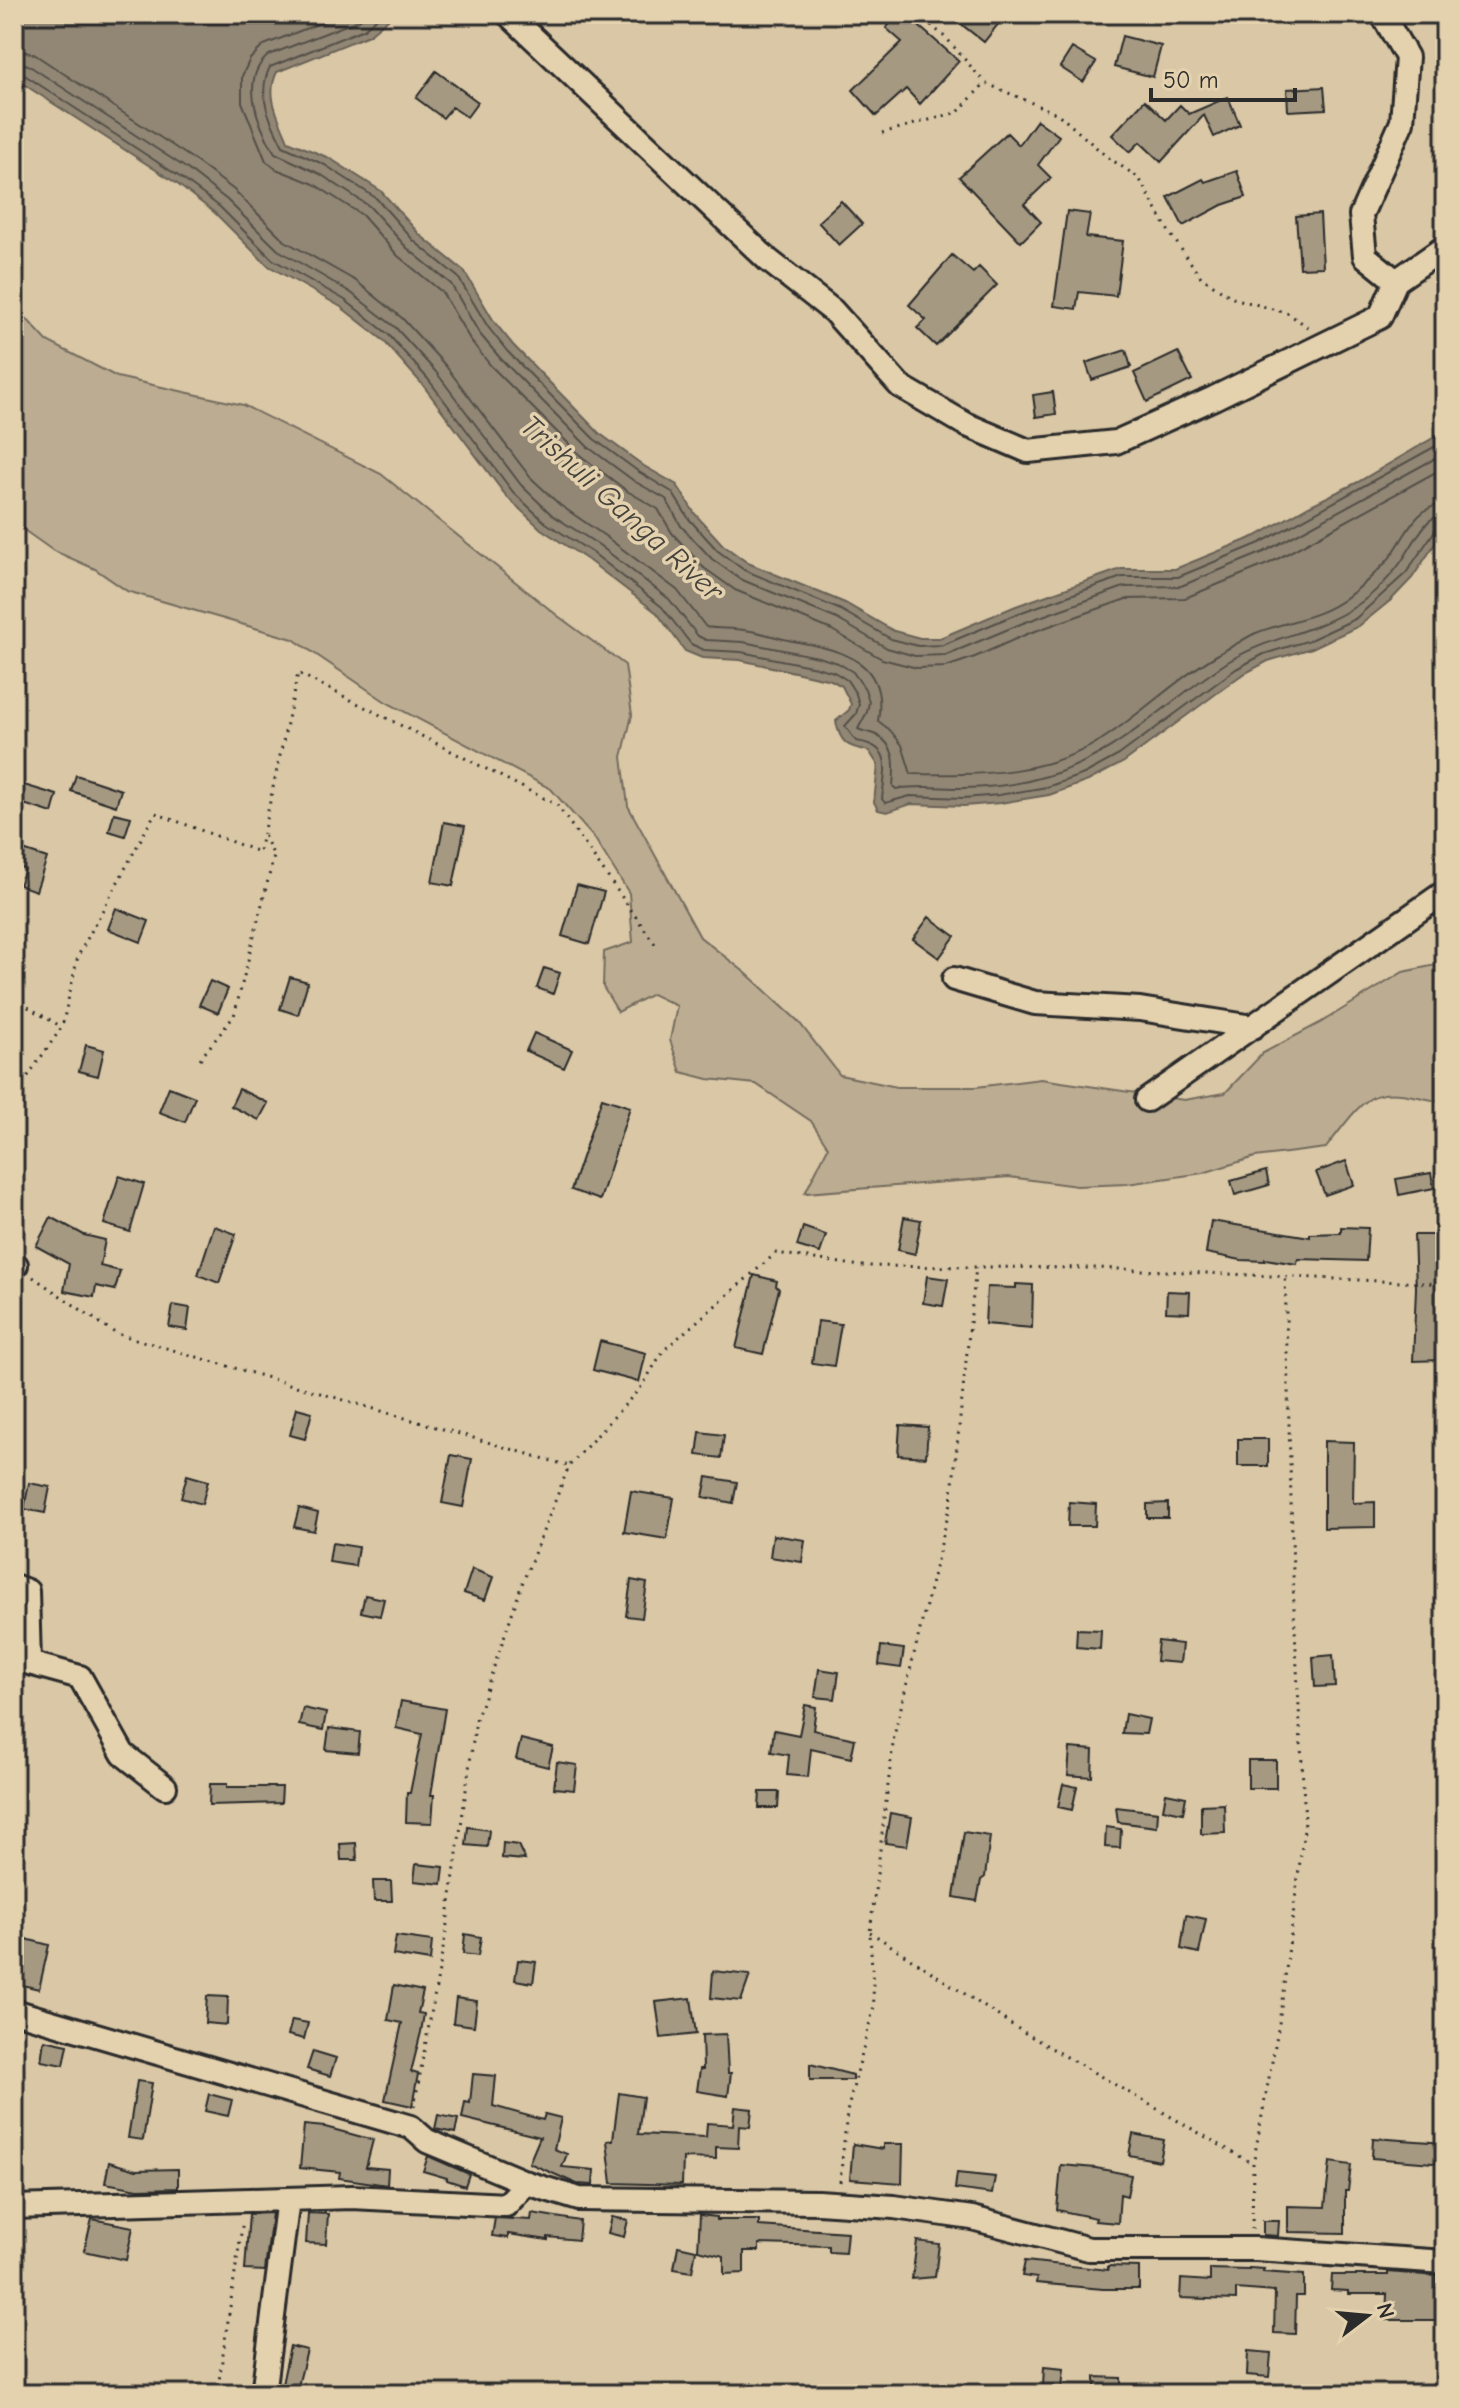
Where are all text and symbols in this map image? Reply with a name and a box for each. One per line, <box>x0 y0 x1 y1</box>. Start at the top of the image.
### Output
scale bar <box>1151 52 1295 102</box>
text: 50 m <box>1163 66 1219 94</box>
water label: Trishuli Ganga River <box>513 408 731 609</box>
north arrow <box>1327 2276 1407 2356</box>
text: N <box>1371 2300 1400 2321</box>

